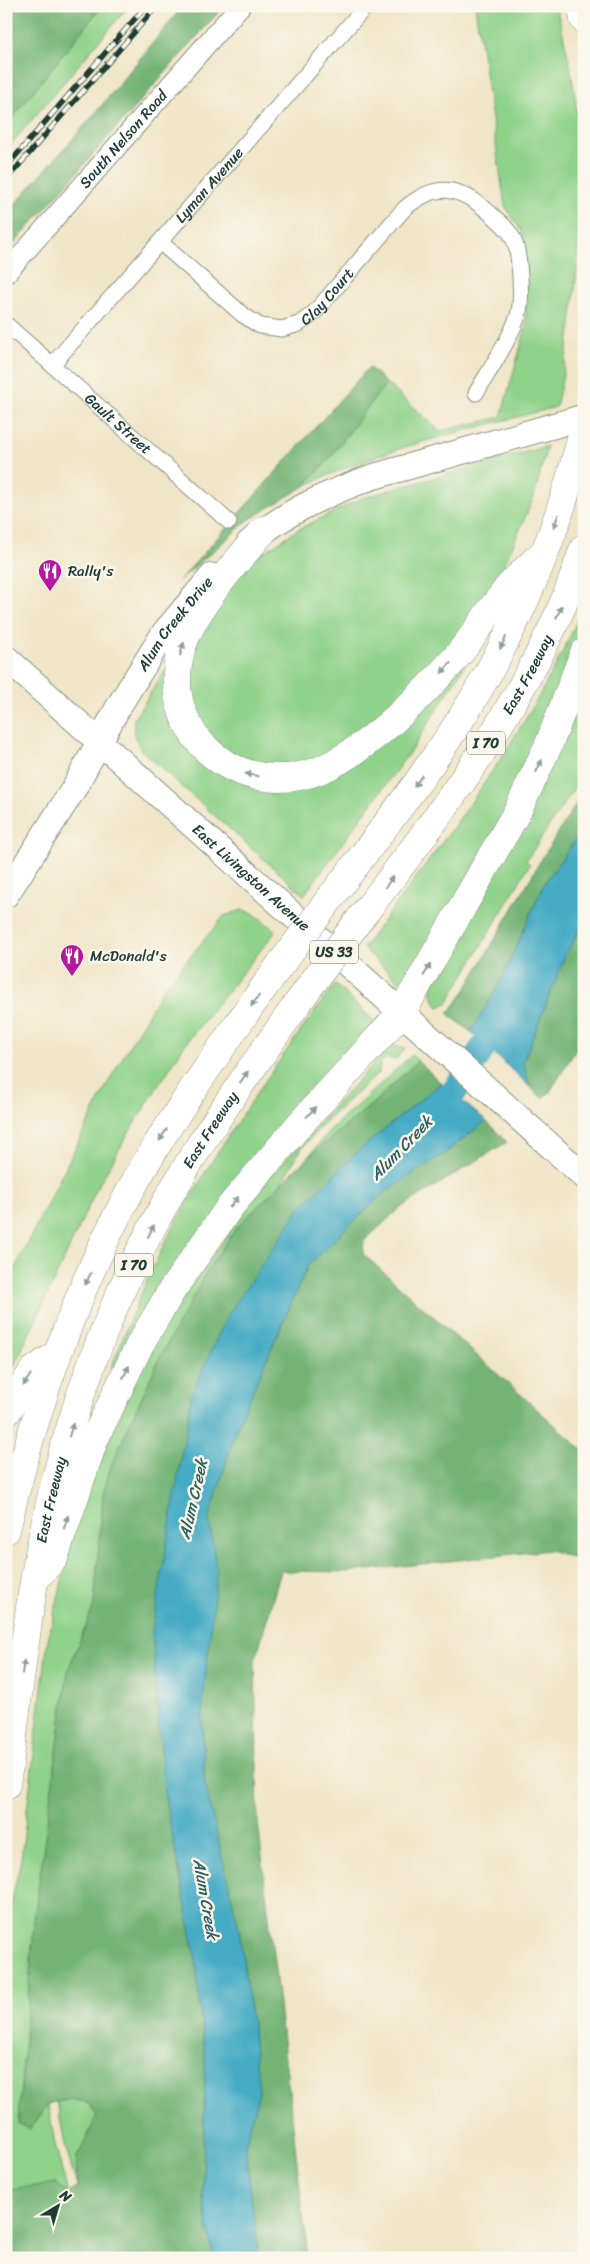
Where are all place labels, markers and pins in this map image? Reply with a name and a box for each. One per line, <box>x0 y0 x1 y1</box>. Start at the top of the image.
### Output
restaurant icon: Rally's <box>37 558 63 592</box>
place label: Rally's <box>68 558 113 584</box>
restaurant icon: McDonald's <box>59 943 85 977</box>
place label: McDonald's <box>90 943 167 969</box>

